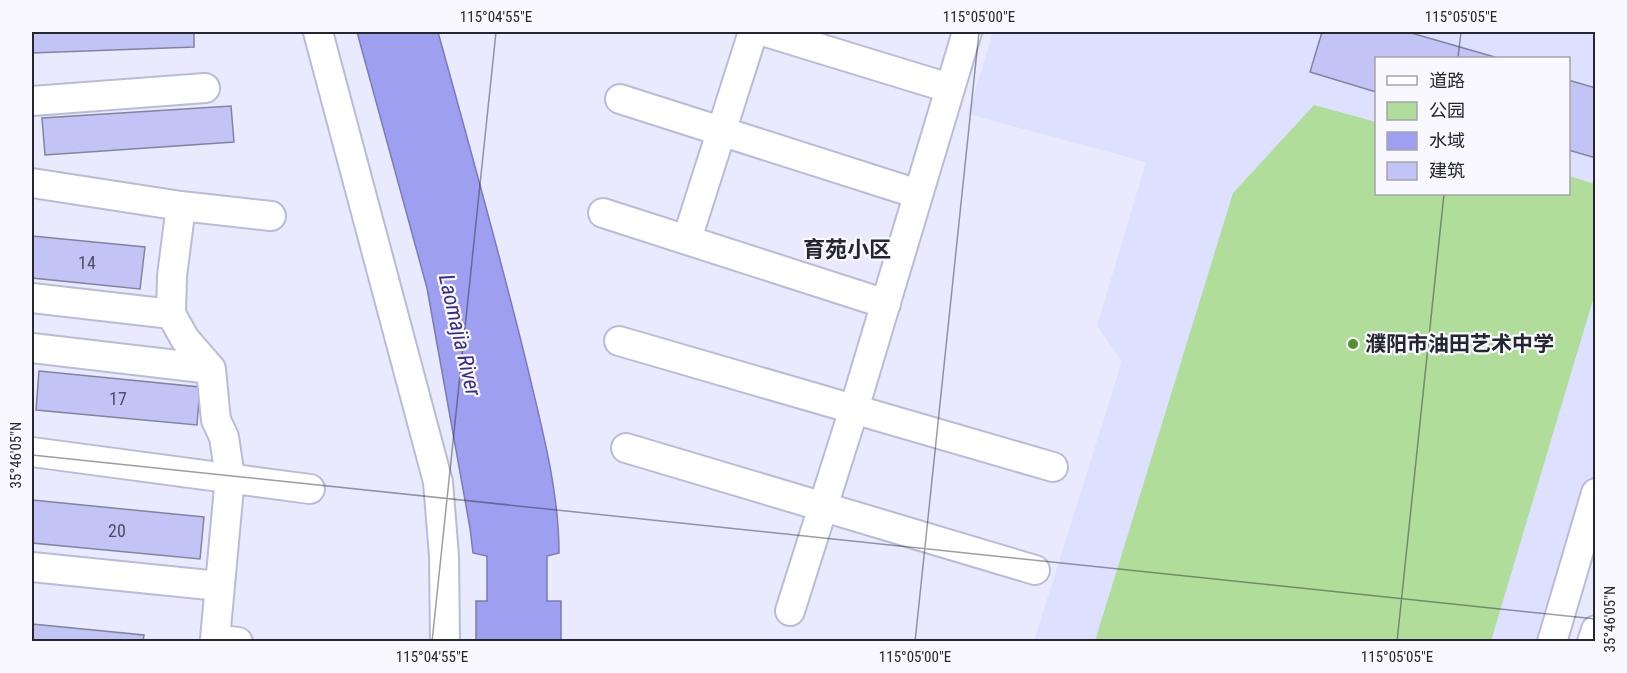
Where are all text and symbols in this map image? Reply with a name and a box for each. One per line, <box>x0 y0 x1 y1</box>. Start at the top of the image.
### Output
text: 115°04'55"E <box>460 8 532 26</box>
text: 115°05'00"E <box>943 8 1015 26</box>
text: 115°05'05"E <box>1425 8 1497 26</box>
legend <box>1375 57 1570 195</box>
text: 道路 <box>1429 70 1465 91</box>
text: 公园 <box>1429 100 1465 121</box>
text: 水域 <box>1429 130 1465 151</box>
text: 建筑 <box>1429 160 1465 181</box>
district label: 育苑小区 <box>803 237 891 262</box>
house number: 14 <box>78 252 96 273</box>
water label: Laomajia River <box>434 272 486 399</box>
place label: 濮阳市油田艺术中学 <box>1365 332 1554 356</box>
marker: 濮阳市油田艺术中学 <box>1346 337 1360 351</box>
house number: 17 <box>109 388 127 409</box>
text: 35°46'05"N <box>7 422 25 488</box>
house number: 20 <box>108 520 126 541</box>
text: 35°46'05"N <box>1601 586 1619 652</box>
text: 115°04'55"E <box>396 648 468 666</box>
text: 115°05'00"E <box>879 648 951 666</box>
text: 115°05'05"E <box>1361 648 1433 666</box>

